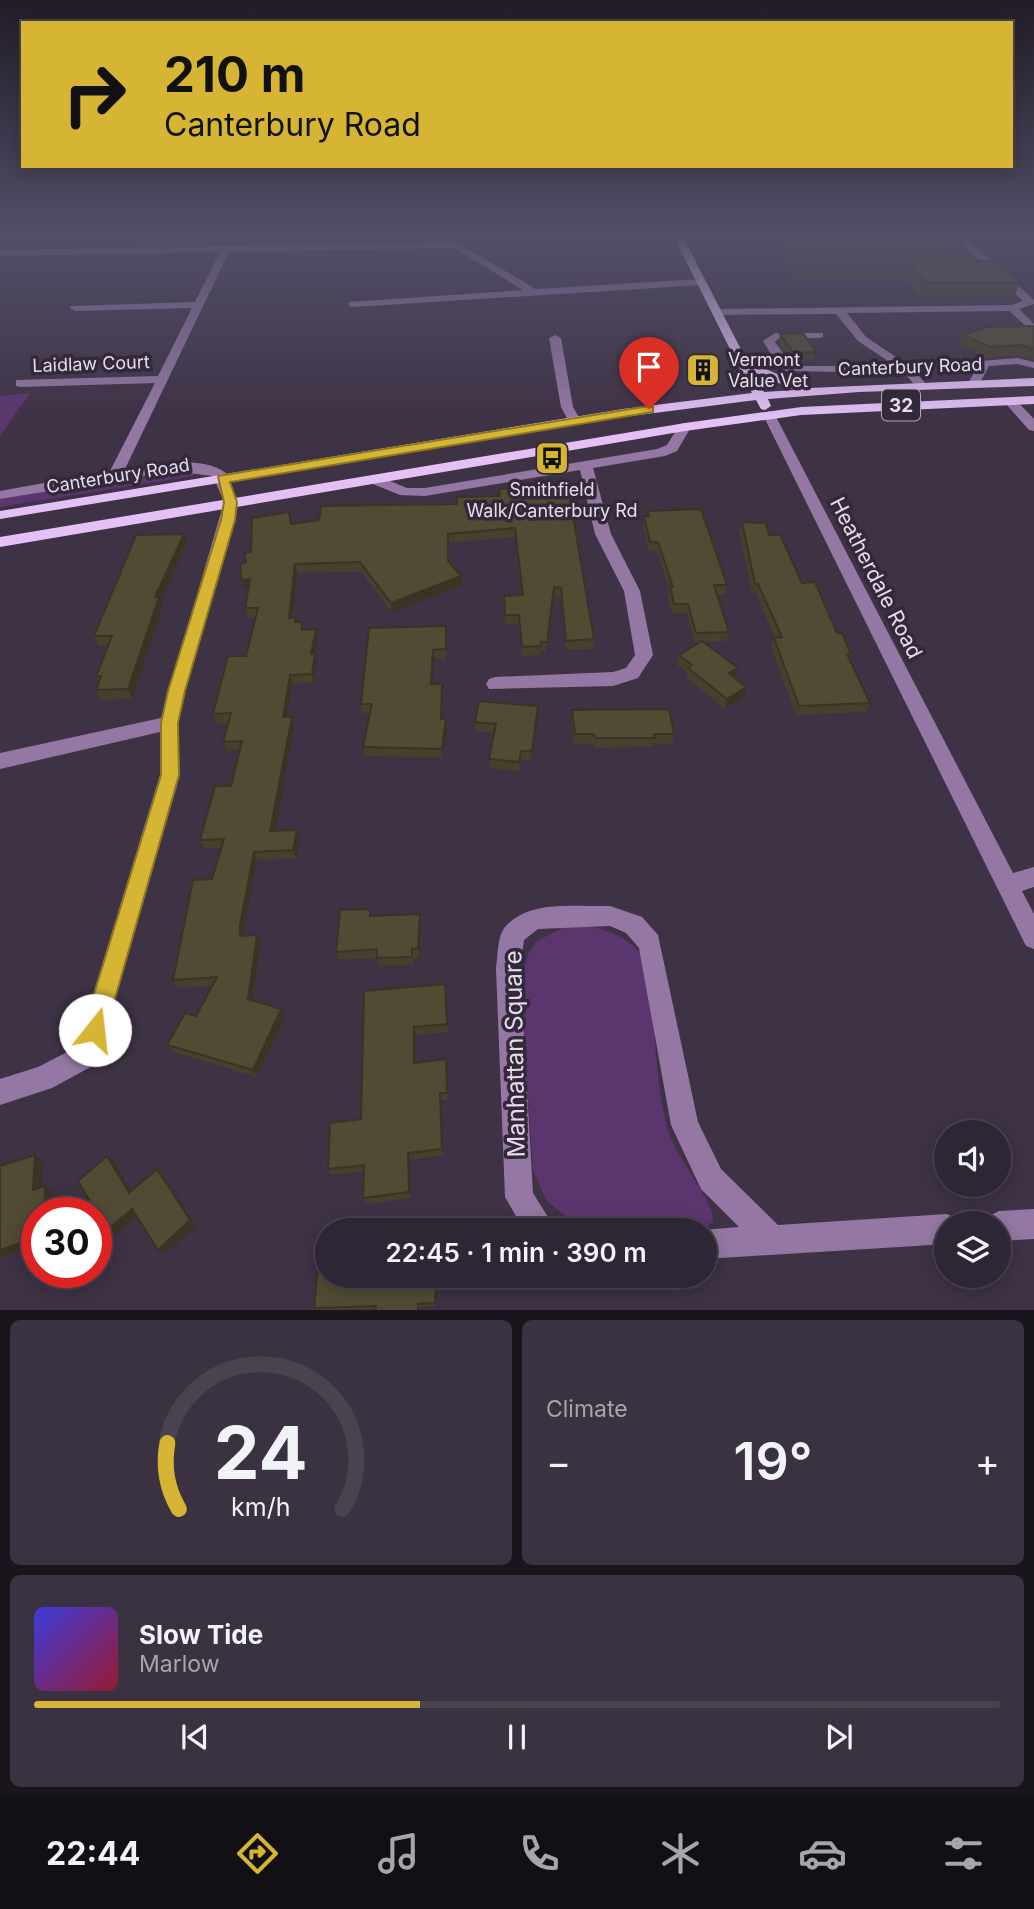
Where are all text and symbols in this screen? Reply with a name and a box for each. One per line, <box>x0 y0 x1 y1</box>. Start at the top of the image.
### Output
text: 210 m <box>164 45 305 104</box>
icon: right <box>49 49 140 140</box>
text: Canterbury Road <box>164 105 421 144</box>
pin <box>619 337 679 409</box>
icon: arrive <box>630 348 668 386</box>
place label: Vermont Value Vet <box>728 349 808 391</box>
street label: Laidlaw Court <box>32 351 150 376</box>
building icon: Vermont Value Vet <box>684 351 722 389</box>
street label: Canterbury Road <box>837 353 983 380</box>
road number: 32 <box>882 390 920 420</box>
bus stop icon: Smithfield Walk/Canterbury Rd <box>533 439 571 477</box>
street label: Canterbury Road <box>45 454 191 497</box>
place label: Smithfield Walk/Canterbury Rd <box>466 479 638 521</box>
street label: Heatherdale Road <box>825 493 928 663</box>
street label: Manhattan Square <box>498 950 531 1158</box>
position arrow <box>58 993 132 1067</box>
map controls <box>934 1120 1011 1288</box>
button: sound <box>934 1120 1011 1197</box>
speed limit sign: 30 <box>21 1197 112 1288</box>
button: layers <box>934 1211 1011 1288</box>
text: 22:45 · 1 min · 390 m <box>385 1237 647 1268</box>
text: Climate <box>546 1395 628 1423</box>
text: 24 <box>214 1408 308 1497</box>
text: 19° <box>733 1430 813 1493</box>
text: − <box>546 1439 571 1485</box>
text: + <box>975 1439 1000 1485</box>
text: km/h <box>231 1491 291 1521</box>
text: Slow Tide <box>139 1619 263 1650</box>
text: Marlow <box>139 1650 219 1678</box>
icon: previous <box>176 1718 214 1756</box>
icon: pause <box>498 1718 536 1756</box>
icon: next <box>820 1718 858 1756</box>
icon: directions <box>233 1829 282 1878</box>
icon: music <box>374 1829 423 1878</box>
icon: phone <box>515 1829 564 1878</box>
icon: climate <box>656 1829 705 1878</box>
icon: car <box>798 1829 847 1878</box>
icon: filters <box>939 1829 988 1878</box>
text: 22:44 <box>46 1834 140 1873</box>

